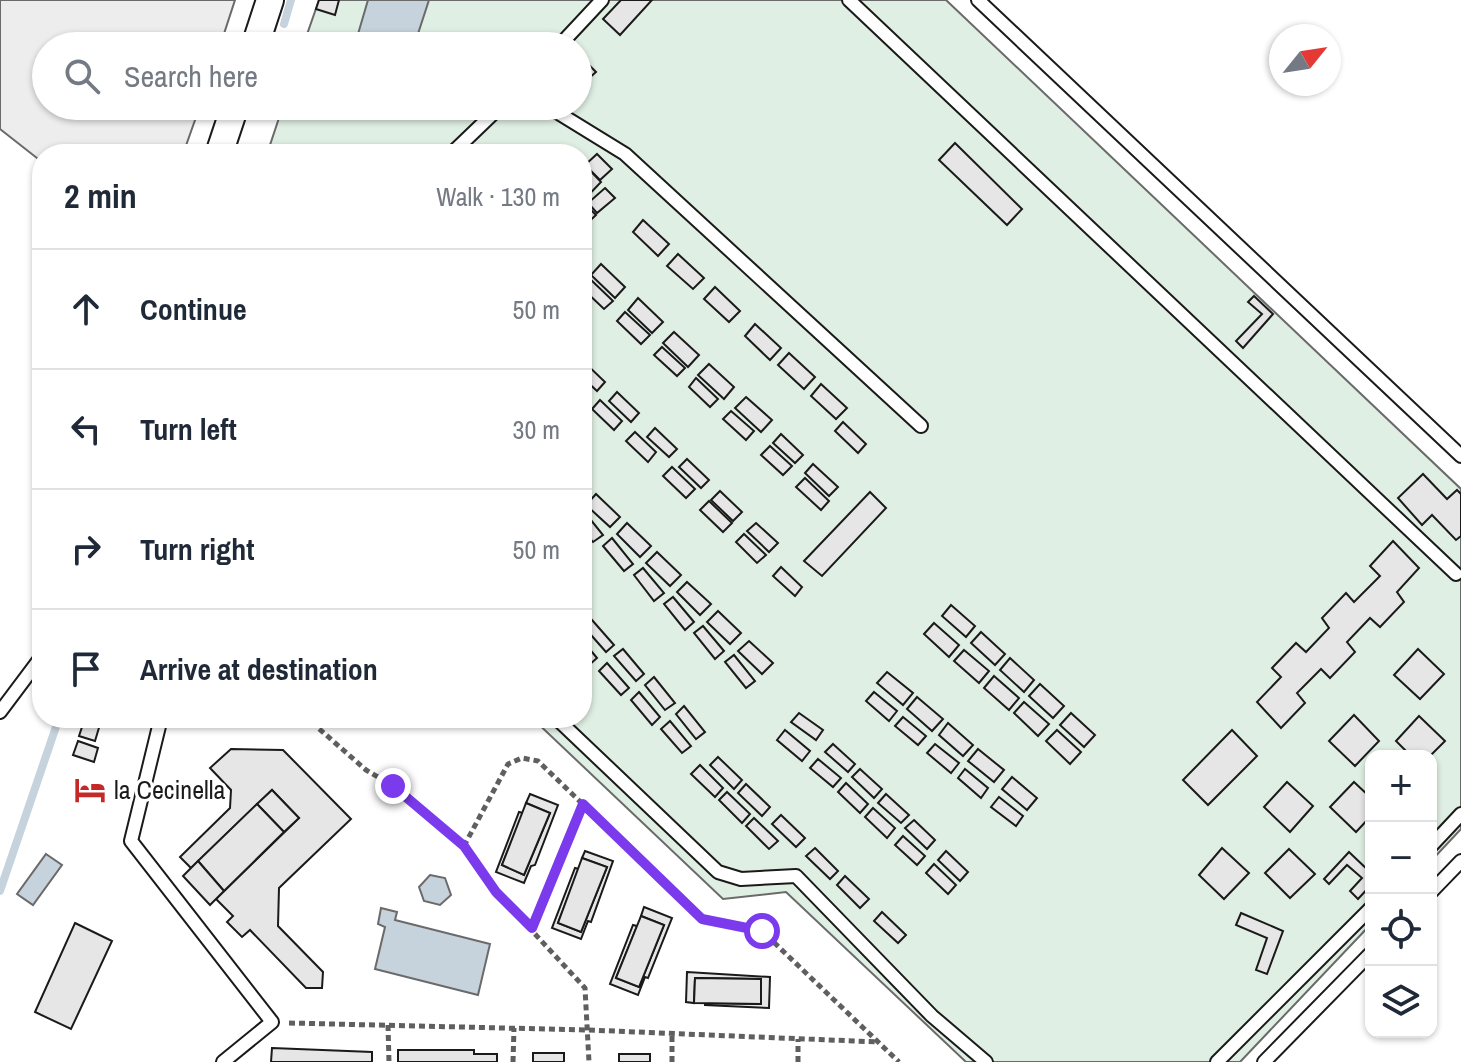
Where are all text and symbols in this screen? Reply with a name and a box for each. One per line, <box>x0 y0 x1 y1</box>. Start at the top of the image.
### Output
north arrow <box>1269 24 1341 96</box>
search box <box>32 32 592 120</box>
icon: search <box>60 54 104 98</box>
text: Search here <box>124 56 258 96</box>
text: 2 min <box>64 173 137 219</box>
text: Walk · 130 m <box>436 179 560 214</box>
icon: ahead <box>64 287 108 331</box>
text: Continue <box>140 289 247 329</box>
text: 50 m <box>513 292 560 327</box>
icon: left <box>64 407 108 451</box>
text: Turn left <box>140 409 237 449</box>
text: 30 m <box>513 412 560 447</box>
icon: right <box>64 527 108 571</box>
text: Turn right <box>140 529 254 569</box>
text: 50 m <box>513 532 560 567</box>
icon: arrive <box>64 647 108 691</box>
text: Arrive at destination <box>140 649 378 689</box>
map controls <box>1365 750 1437 1038</box>
button: + <box>1365 750 1437 822</box>
route end <box>375 768 411 804</box>
place label: la Cecinella <box>114 772 226 807</box>
hotel icon: la Cecinella <box>73 773 107 807</box>
button: − <box>1365 822 1437 894</box>
button: locate <box>1365 894 1437 966</box>
route start <box>744 913 780 949</box>
button: layers <box>1365 966 1437 1038</box>

